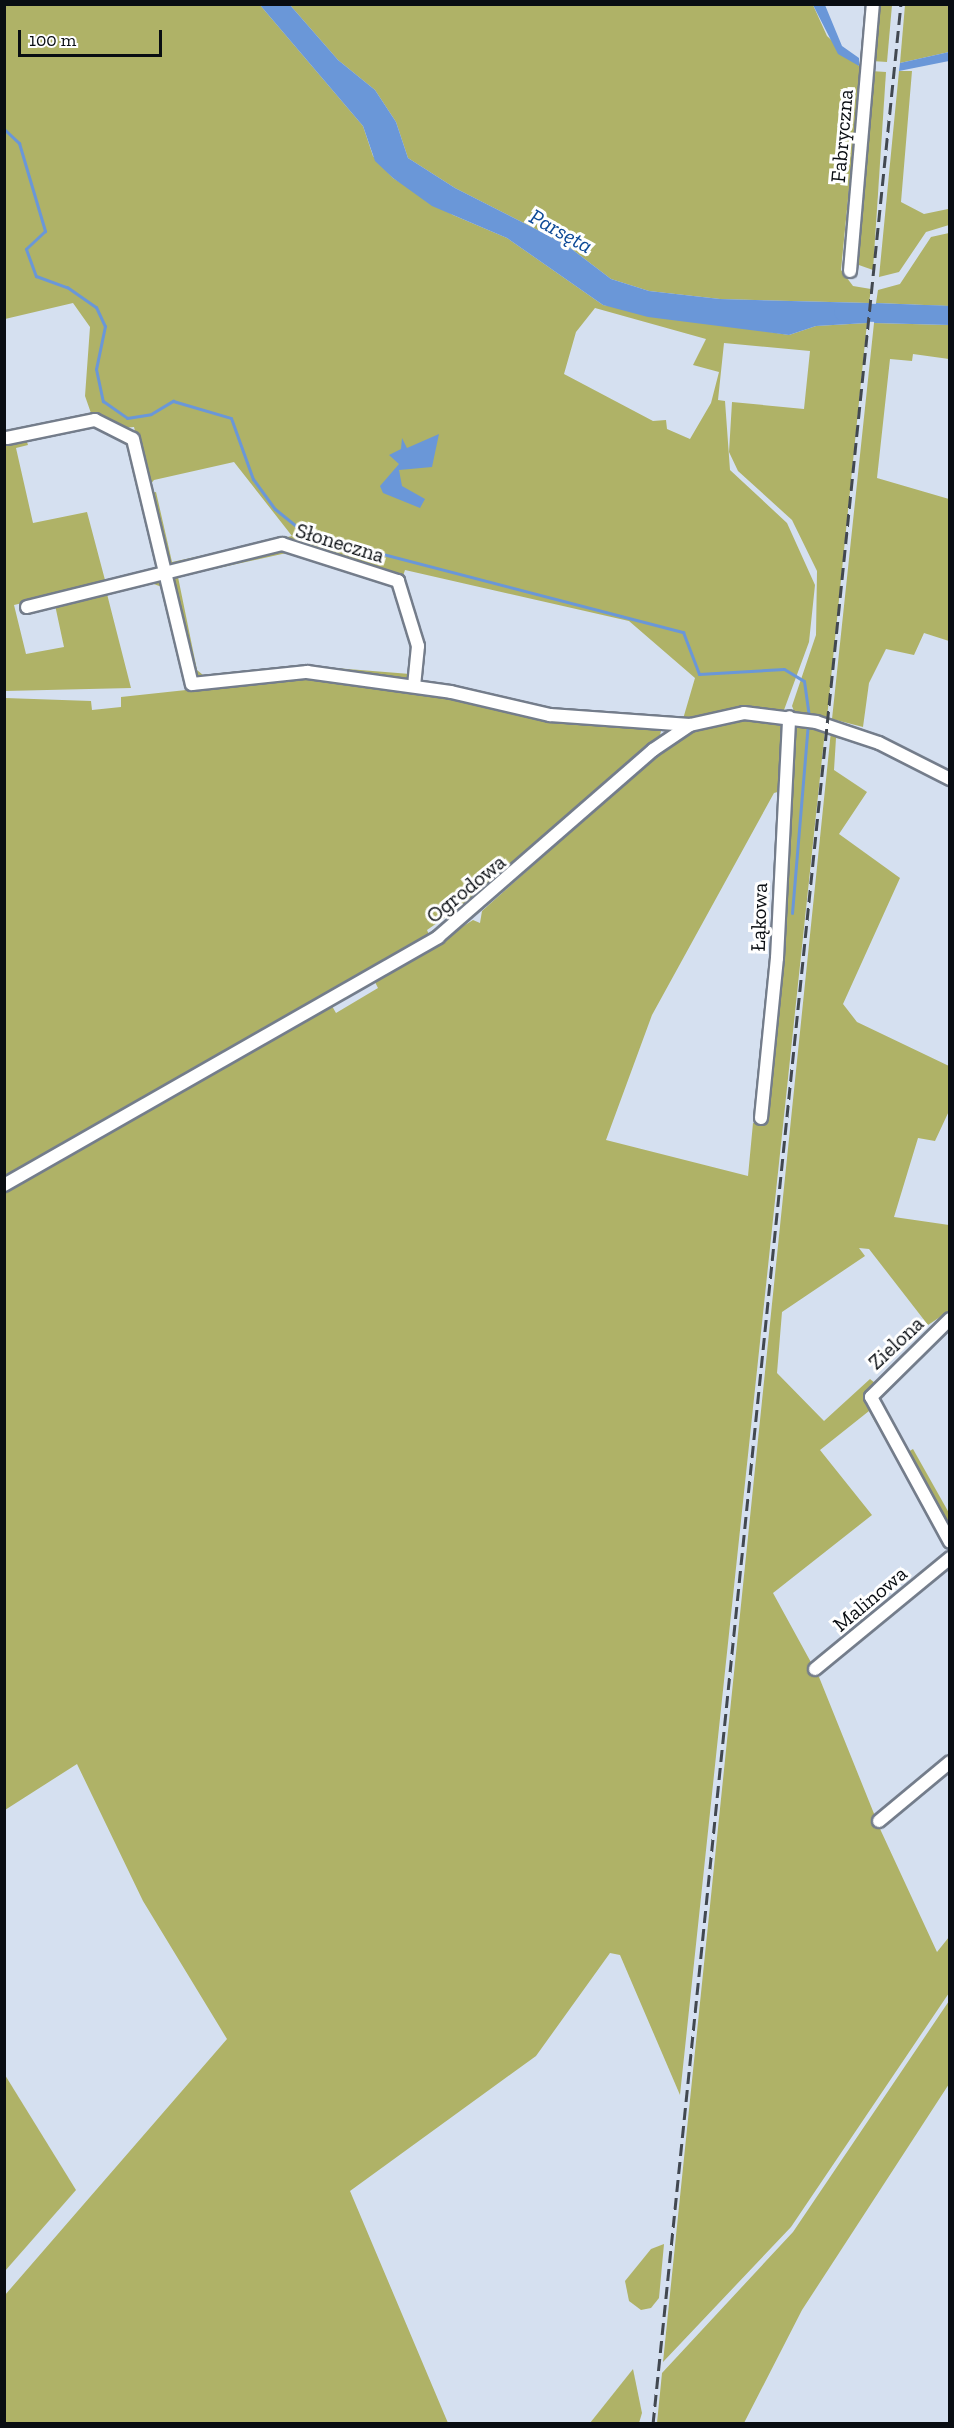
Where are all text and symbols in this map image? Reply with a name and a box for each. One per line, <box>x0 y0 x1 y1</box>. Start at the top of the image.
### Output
scale bar <box>21 18 165 56</box>
text: 100 m <box>29 29 76 51</box>
street label: Fabryczna <box>825 88 859 184</box>
water label: Parsęta <box>525 203 597 259</box>
street label: Słoneczna <box>293 518 387 568</box>
street label: Ogrodowa <box>421 849 511 929</box>
street label: Łąkowa <box>745 882 773 952</box>
street label: Zielona <box>863 1311 929 1375</box>
street label: Malinowa <box>828 1561 912 1637</box>

